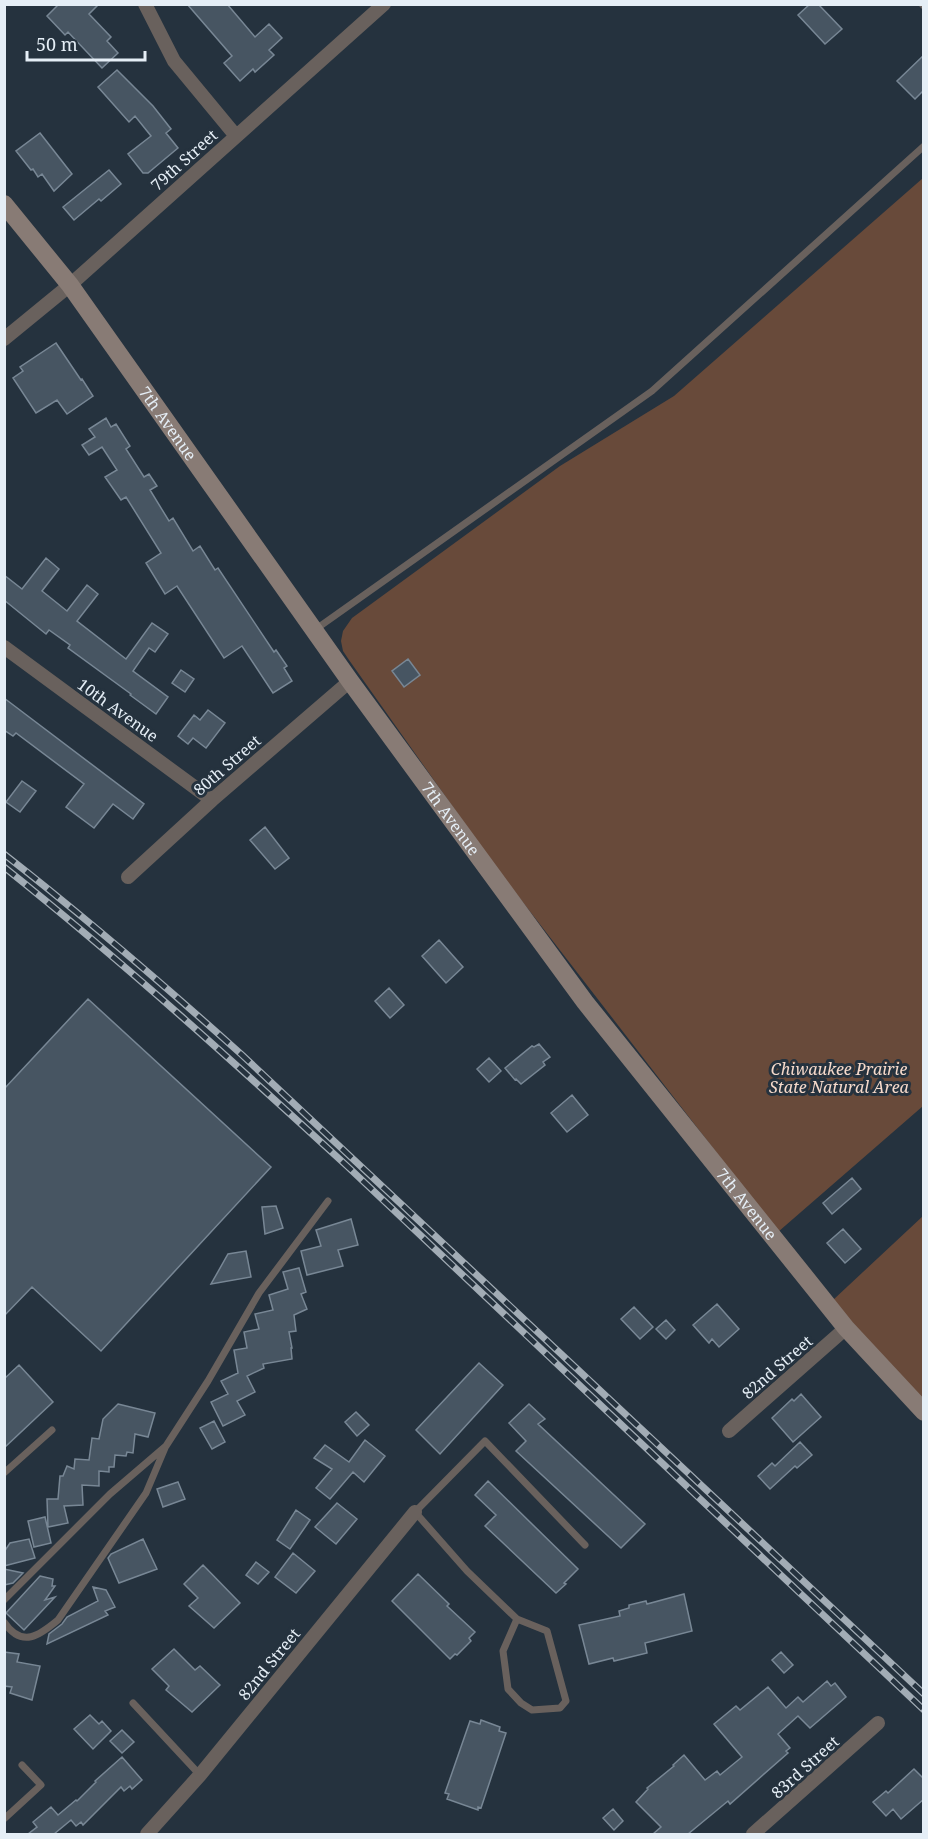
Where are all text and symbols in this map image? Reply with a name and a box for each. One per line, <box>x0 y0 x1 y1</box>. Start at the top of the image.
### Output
scale bar <box>27 24 146 62</box>
text: 50 m <box>36 32 78 56</box>
street label: 79th Street <box>146 124 222 196</box>
street label: 7th Avenue <box>134 382 202 465</box>
street label: 10th Avenue <box>73 673 163 747</box>
street label: 80th Street <box>189 729 266 800</box>
street label: 7th Avenue <box>416 777 485 860</box>
park label: Chiwaukee Prairie State Natural Area <box>769 1058 910 1098</box>
street label: 7th Avenue <box>711 1163 782 1244</box>
street label: 82nd Street <box>737 1330 817 1404</box>
street label: 82nd Street <box>233 1623 305 1705</box>
street label: 83rd Street <box>766 1730 844 1803</box>

